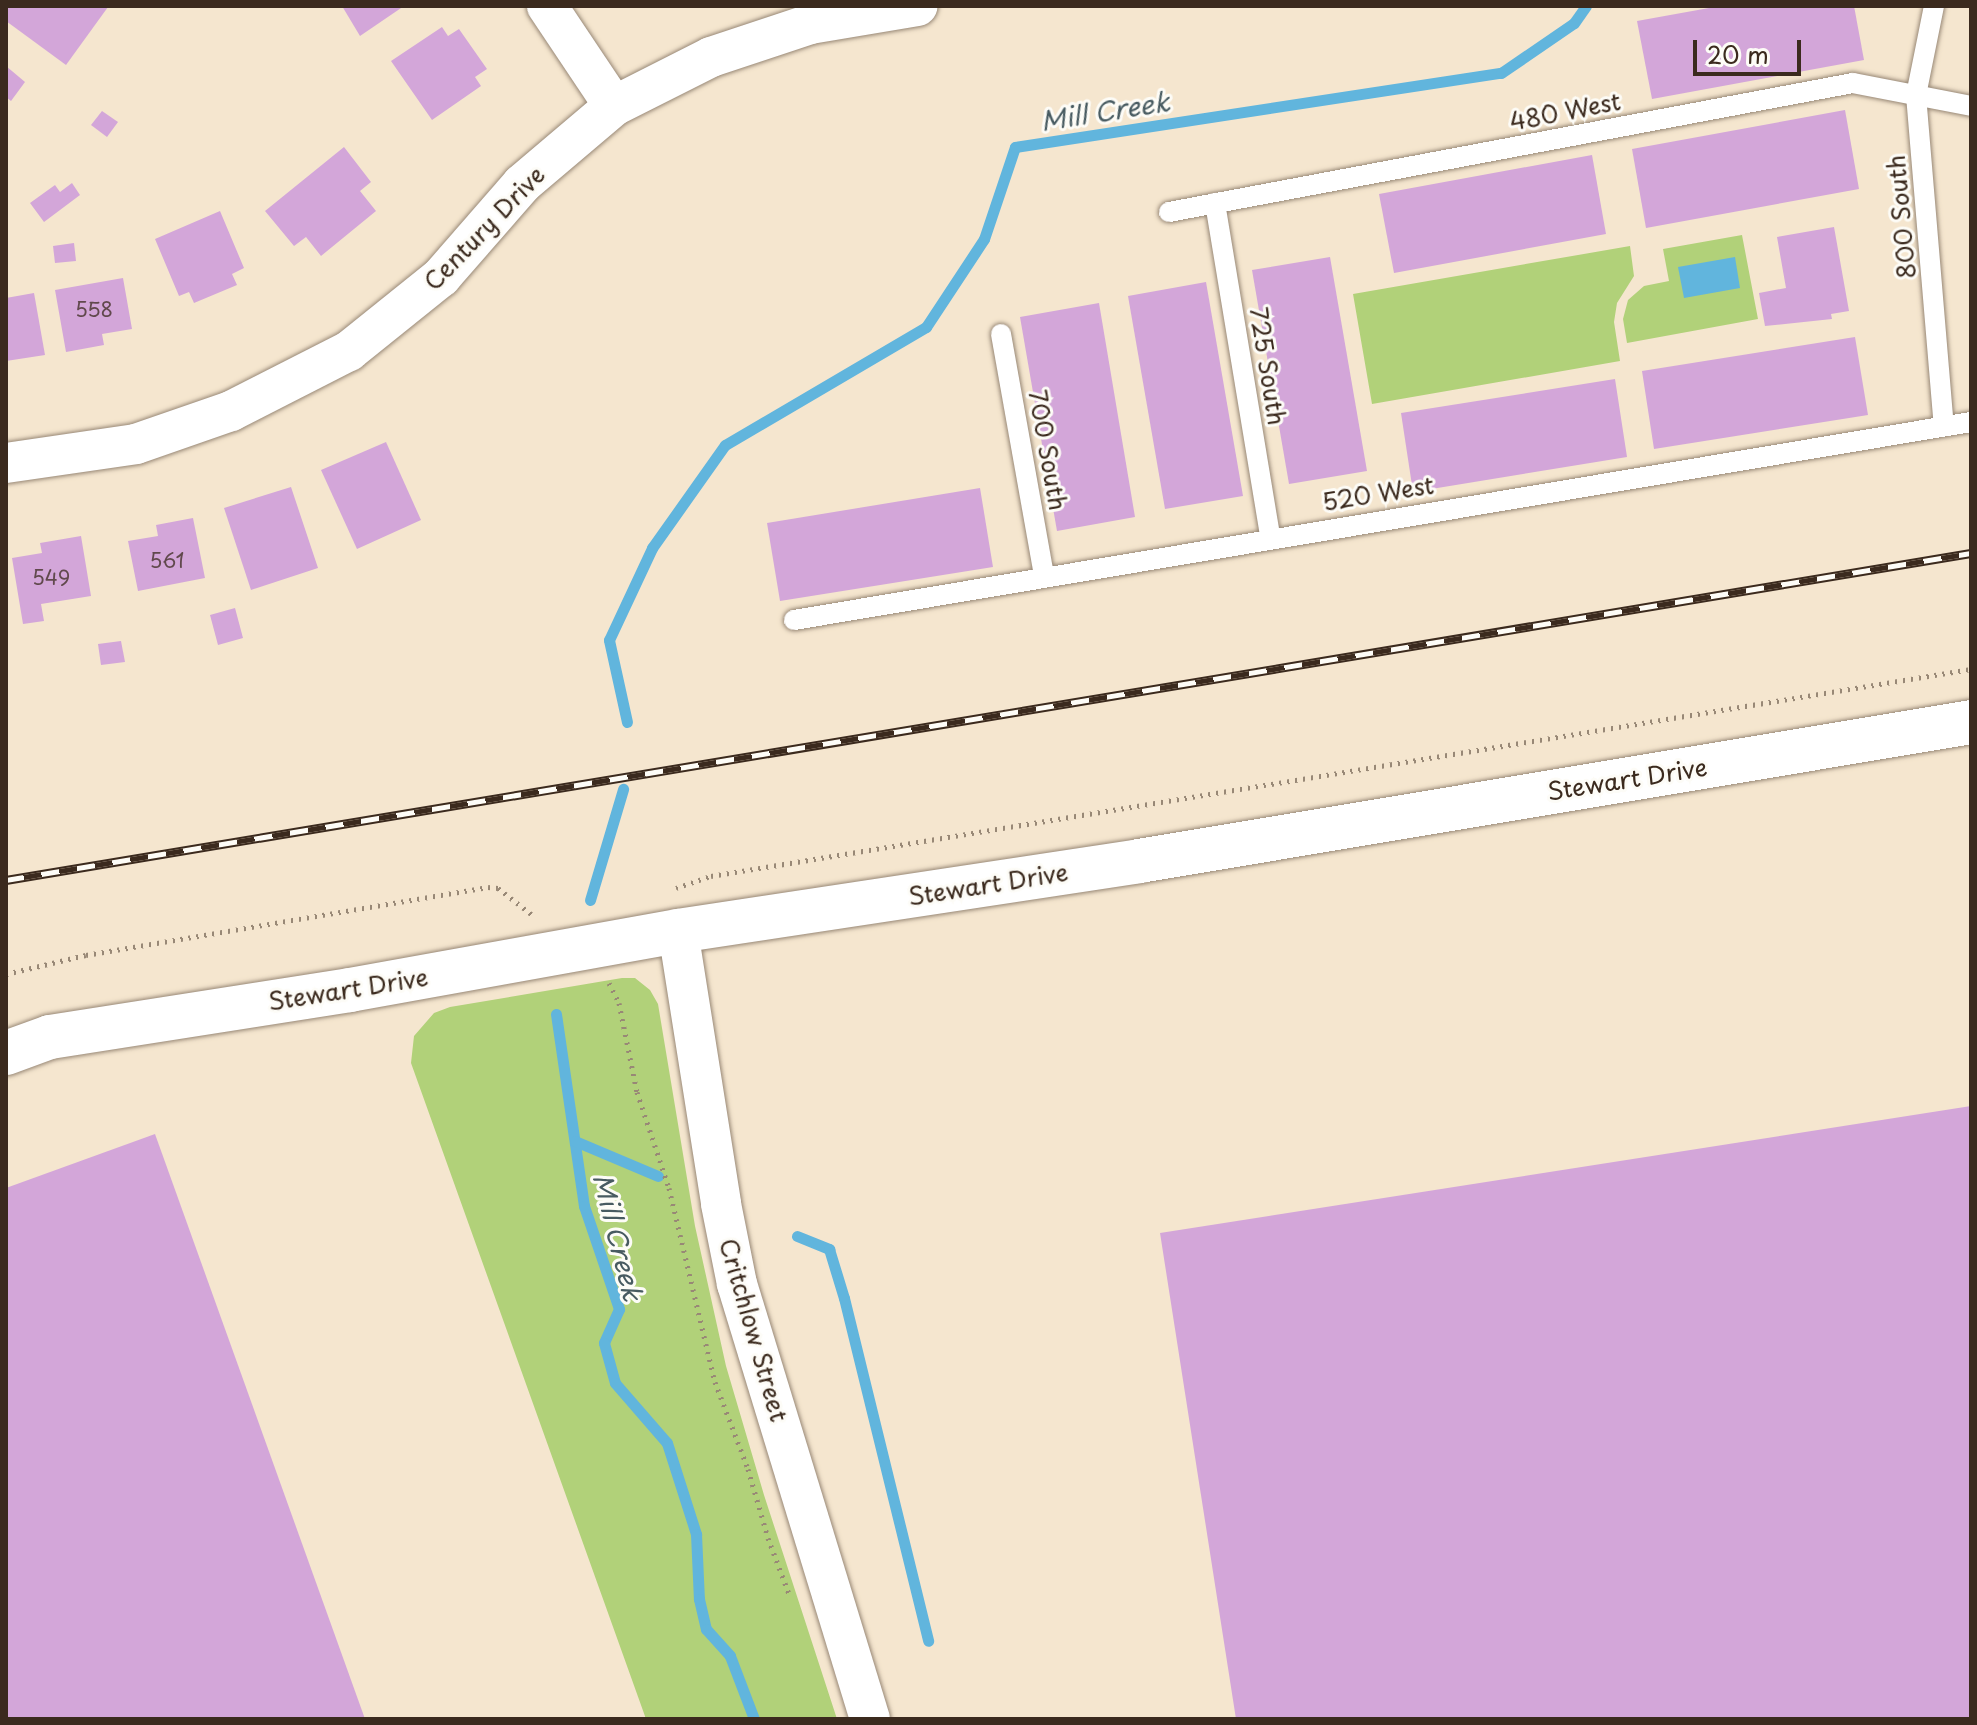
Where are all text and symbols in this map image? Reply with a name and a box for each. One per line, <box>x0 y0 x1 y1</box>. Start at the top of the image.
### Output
scale bar <box>1697 24 1805 74</box>
text: 20 m <box>1707 36 1769 72</box>
water label: Mill Creek <box>1038 85 1172 137</box>
street label: 480 West <box>1507 86 1623 136</box>
street label: 800 South <box>1881 154 1921 280</box>
street label: Century Drive <box>417 159 551 297</box>
house number: 558 <box>75 297 113 321</box>
street label: 725 South <box>1244 305 1292 427</box>
street label: 700 South <box>1023 387 1073 513</box>
street label: 520 West <box>1320 470 1436 516</box>
house number: 561 <box>149 548 185 572</box>
house number: 549 <box>32 565 70 589</box>
street label: Stewart Drive <box>1545 752 1709 806</box>
street label: Stewart Drive <box>906 857 1070 911</box>
street label: Stewart Drive <box>266 962 430 1016</box>
water label: Mill Creek <box>587 1170 649 1304</box>
street label: Critchlow Street <box>714 1235 794 1425</box>

